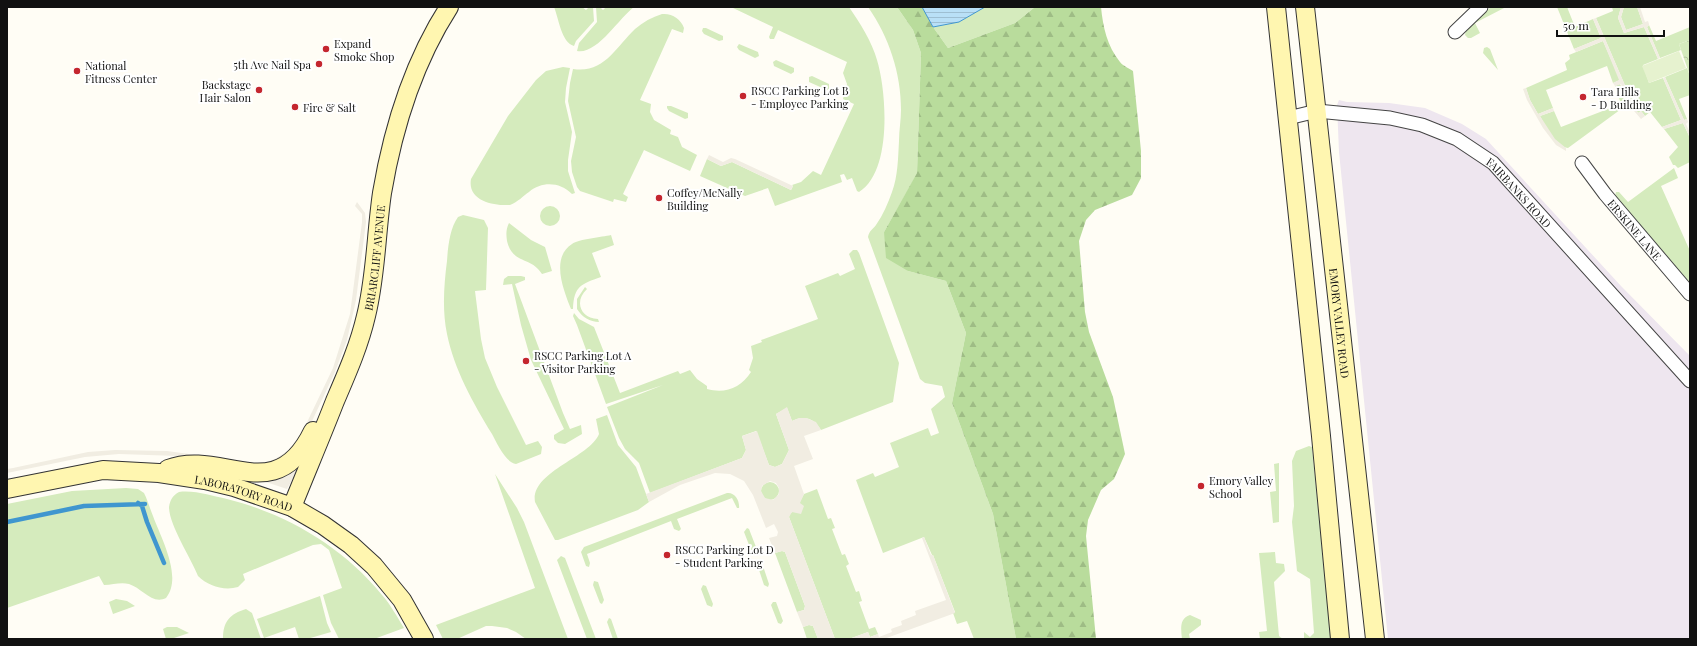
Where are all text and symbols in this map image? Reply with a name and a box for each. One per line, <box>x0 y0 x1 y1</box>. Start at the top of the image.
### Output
scale bar <box>1557 12 1664 38</box>
text: 50 m <box>1563 17 1589 33</box>
place label: Expand Smoke Shop <box>334 36 395 64</box>
marker: Expand Smoke Shop <box>321 44 331 54</box>
place label: 5th Ave Nail Spa <box>233 57 312 72</box>
place label: National Fitness Center <box>85 58 157 86</box>
marker: 5th Ave Nail Spa <box>314 59 324 69</box>
marker: National Fitness Center <box>72 66 82 76</box>
place label: Backstage Hair Salon <box>200 77 251 105</box>
place label: RSCC Parking Lot B - Employee Parking <box>751 83 849 111</box>
place label: Tara Hills - D Building <box>1591 84 1651 112</box>
marker: Backstage Hair Salon <box>254 85 264 95</box>
marker: RSCC Parking Lot B - Employee Parking <box>738 91 748 101</box>
marker: Tara Hills - D Building <box>1578 92 1588 102</box>
place label: Fire & Salt <box>303 100 356 115</box>
marker: Fire & Salt <box>290 102 300 112</box>
street label: FAIRBANKS ROAD <box>1484 153 1555 231</box>
place label: Coffey/McNally Building <box>667 185 743 213</box>
marker: Coffey/McNally Building <box>654 193 664 203</box>
street label: ERSKINE LANE <box>1605 196 1665 263</box>
street label: BRIARCLIFF AVENUE <box>360 204 388 312</box>
street label: EMORY VALLEY ROAD <box>1326 267 1354 379</box>
place label: RSCC Parking Lot A - Visitor Parking <box>534 348 631 376</box>
marker: RSCC Parking Lot A - Visitor Parking <box>521 356 531 366</box>
street label: LABORATORY ROAD <box>194 471 295 514</box>
place label: Emory Valley School <box>1209 473 1273 501</box>
marker: Emory Valley School <box>1196 481 1206 491</box>
place label: RSCC Parking Lot D - Student Parking <box>675 542 774 570</box>
marker: RSCC Parking Lot D - Student Parking <box>662 550 672 560</box>

